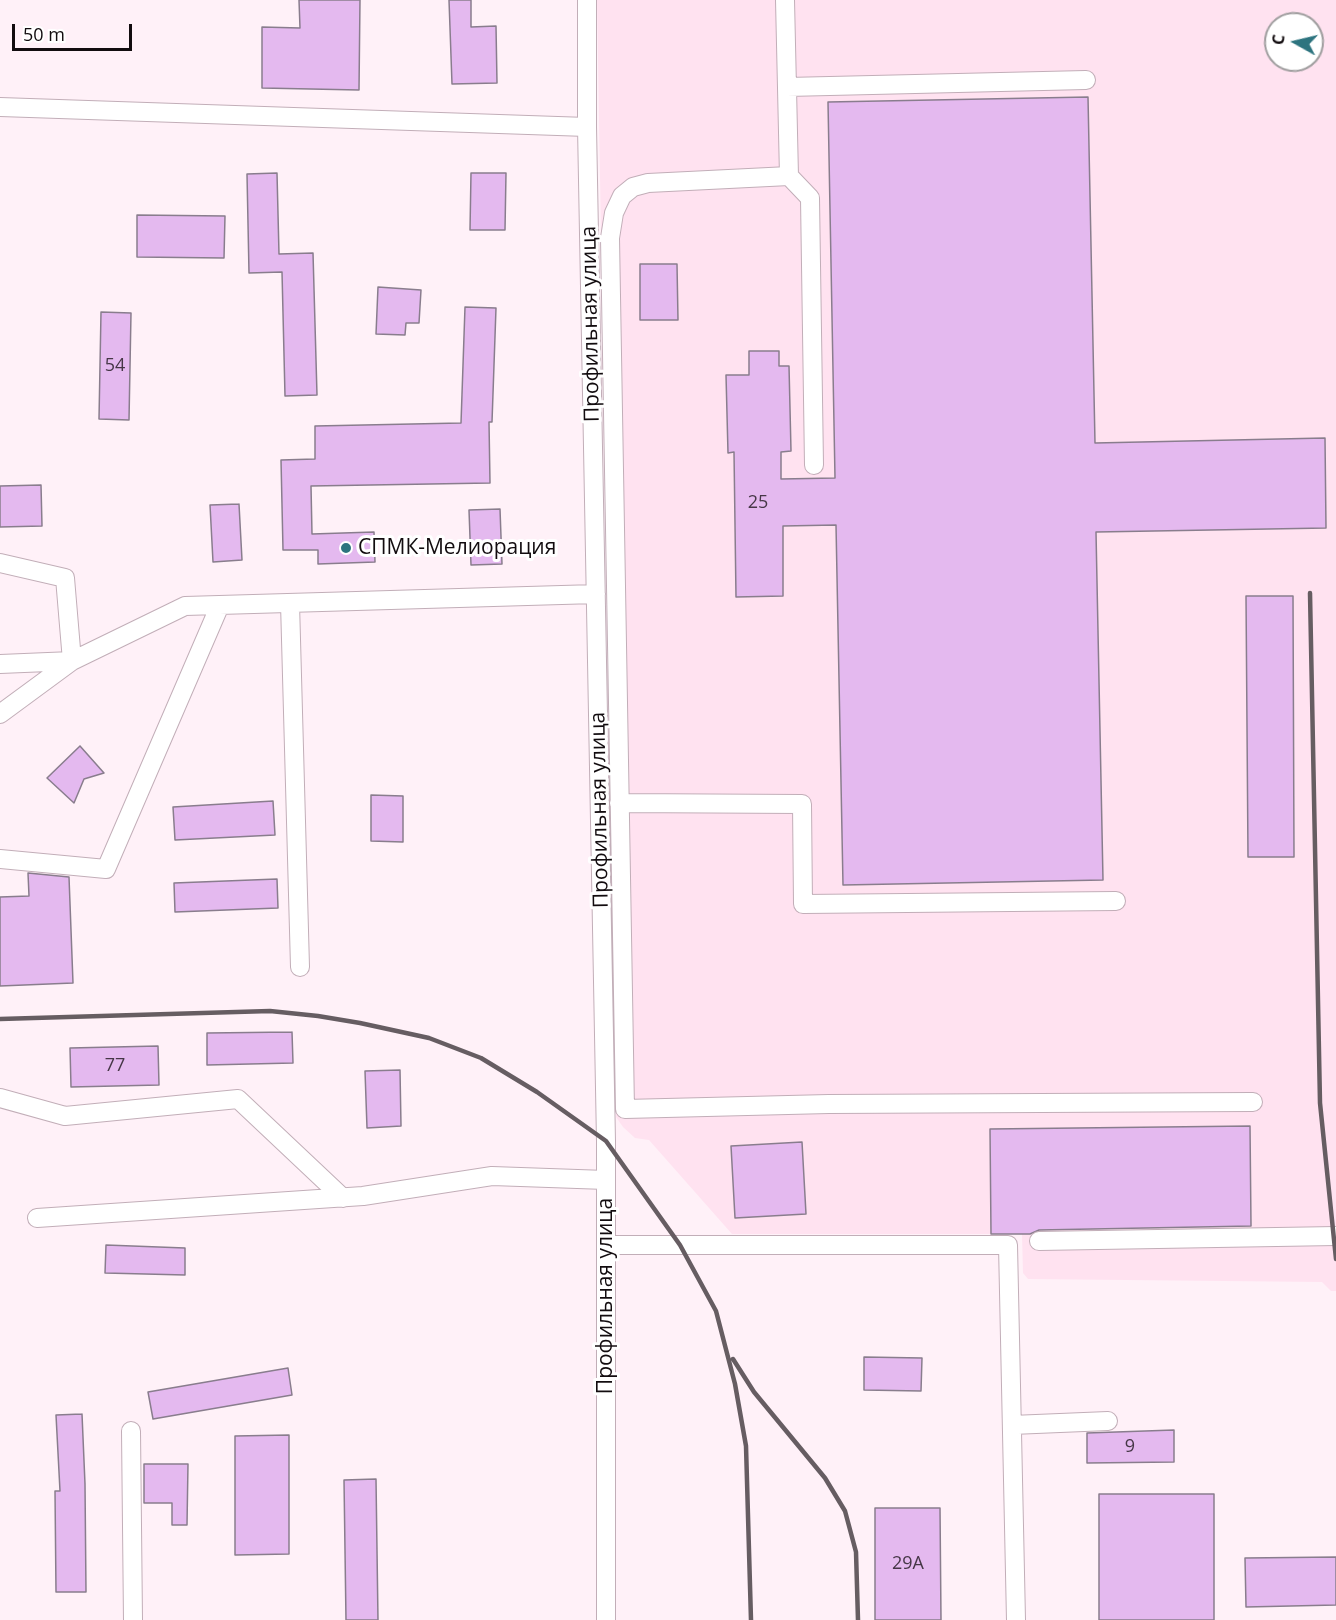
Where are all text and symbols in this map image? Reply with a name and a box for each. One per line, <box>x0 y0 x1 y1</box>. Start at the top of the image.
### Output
scale bar <box>15 12 135 50</box>
north arrow <box>1264 12 1324 72</box>
text: 50 m <box>23 22 65 46</box>
text: С <box>1267 33 1290 46</box>
street label: Профильная улица <box>577 226 605 422</box>
house number: 54 <box>105 355 125 377</box>
house number: 25 <box>748 492 768 514</box>
place label: СПМК-Мелиорация <box>358 535 556 561</box>
marker: СПМК-Мелиорация <box>339 541 353 555</box>
street label: Профильная улица <box>586 712 614 908</box>
house number: 77 <box>105 1055 125 1077</box>
street label: Профильная улица <box>593 1198 619 1394</box>
house number: 9 <box>1125 1436 1135 1458</box>
house number: 29А <box>892 1553 924 1575</box>

